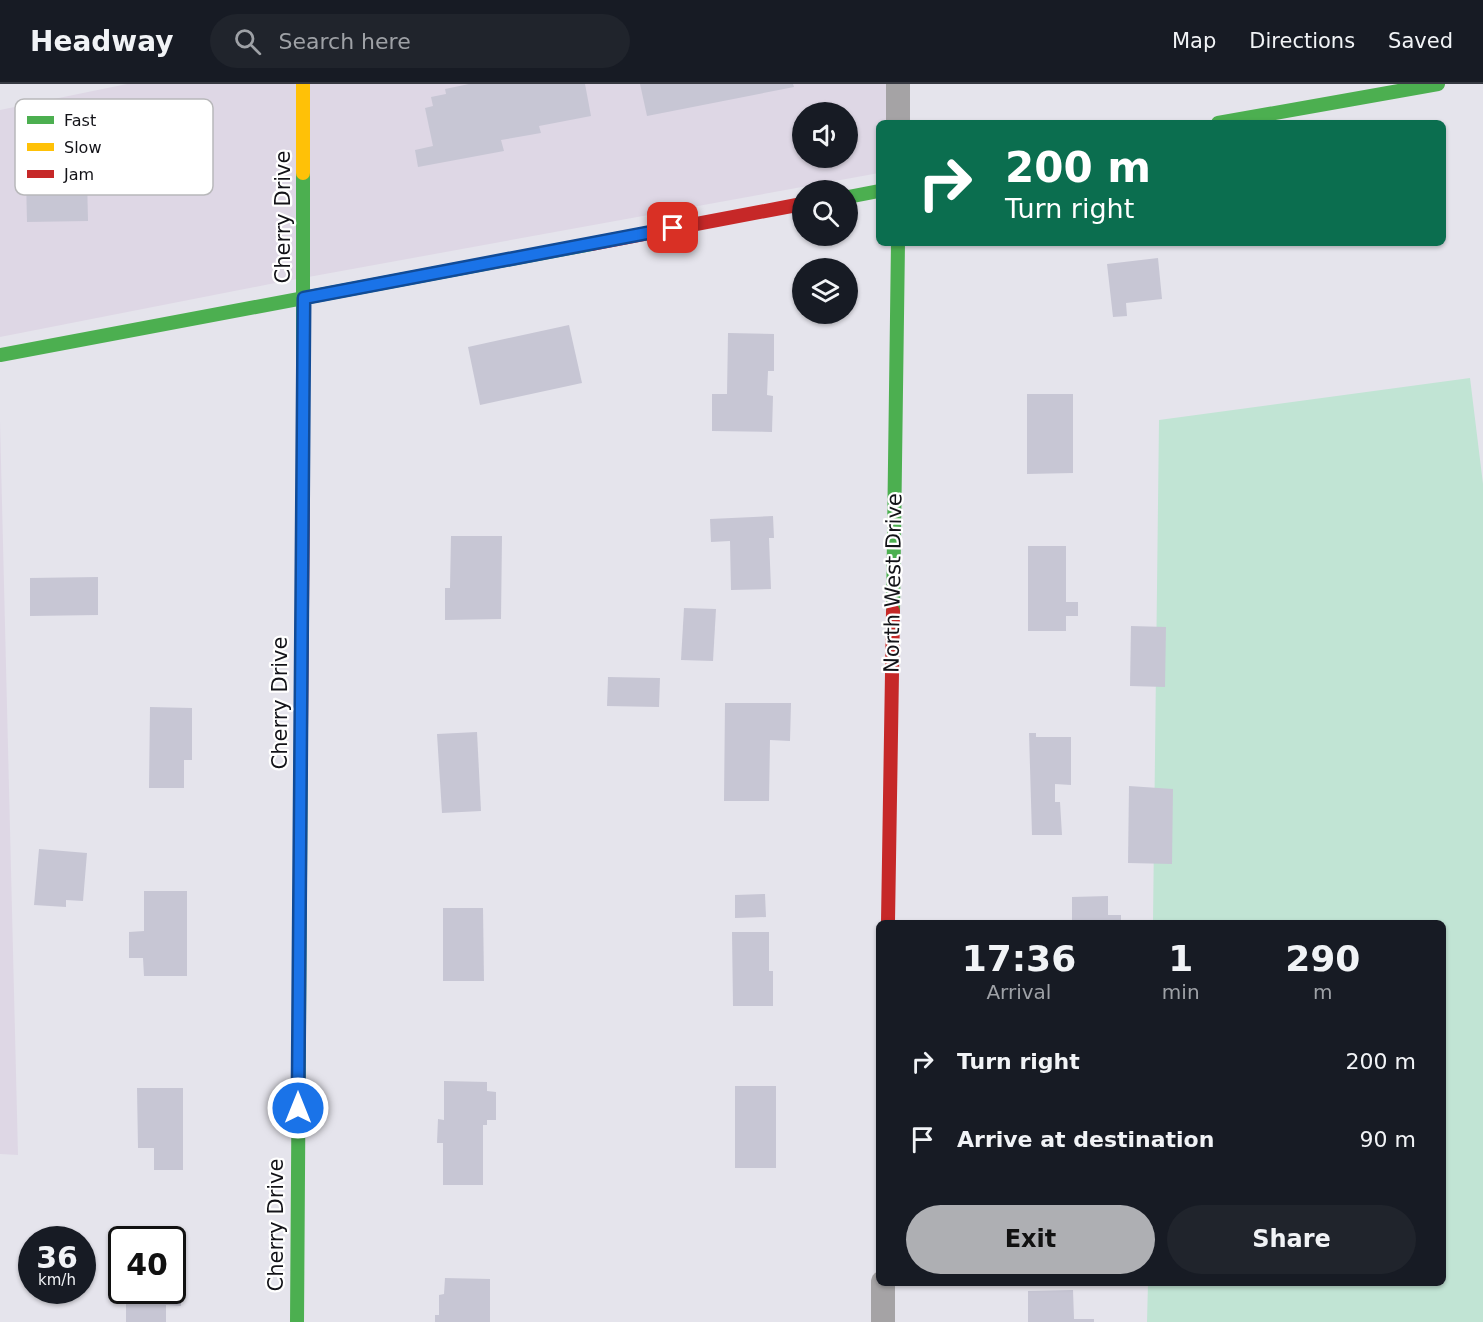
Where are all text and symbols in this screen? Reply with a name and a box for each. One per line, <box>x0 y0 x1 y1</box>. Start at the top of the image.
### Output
search box <box>210 14 630 68</box>
text: Headway <box>30 25 174 58</box>
icon: search <box>231 25 264 58</box>
text: Search here <box>279 29 411 54</box>
text: Map <box>1172 29 1216 53</box>
text: Directions <box>1249 29 1355 53</box>
text: Saved <box>1388 29 1453 53</box>
legend <box>15 99 213 195</box>
map controls <box>792 102 858 324</box>
button: sound <box>792 102 858 168</box>
text: Fast <box>64 111 96 130</box>
text: Slow <box>64 138 101 157</box>
text: 200 m <box>1005 143 1151 192</box>
icon: right <box>906 144 984 222</box>
street label: Cherry Drive <box>271 151 295 283</box>
text: Jam <box>63 165 94 184</box>
button: search <box>792 180 858 246</box>
text: Turn right <box>1005 193 1134 224</box>
pin <box>647 202 698 253</box>
icon: arrive <box>656 211 689 244</box>
button: layers <box>792 258 858 324</box>
street label: North West Drive <box>879 493 907 673</box>
street label: Cherry Drive <box>268 637 292 769</box>
text: 17:36 <box>962 938 1076 979</box>
text: 1 <box>1168 938 1193 979</box>
text: 290 <box>1285 938 1360 979</box>
text: Arrival <box>986 980 1051 1004</box>
text: min <box>1162 980 1200 1004</box>
text: m <box>1313 980 1333 1004</box>
icon: right <box>906 1045 939 1078</box>
text: Turn right <box>957 1049 1080 1074</box>
text: 200 m <box>1346 1049 1416 1074</box>
position arrow <box>266 1076 330 1140</box>
icon: arrive <box>906 1123 939 1156</box>
text: Arrive at destination <box>957 1127 1214 1152</box>
text: 90 m <box>1360 1127 1416 1152</box>
street label: Cherry Drive <box>264 1159 288 1291</box>
button: Exit <box>906 1205 1155 1274</box>
button: Share <box>1167 1205 1416 1274</box>
speed limit sign: 40 <box>108 1226 186 1304</box>
text: 36 <box>36 1240 78 1275</box>
text: km/h <box>38 1271 76 1289</box>

